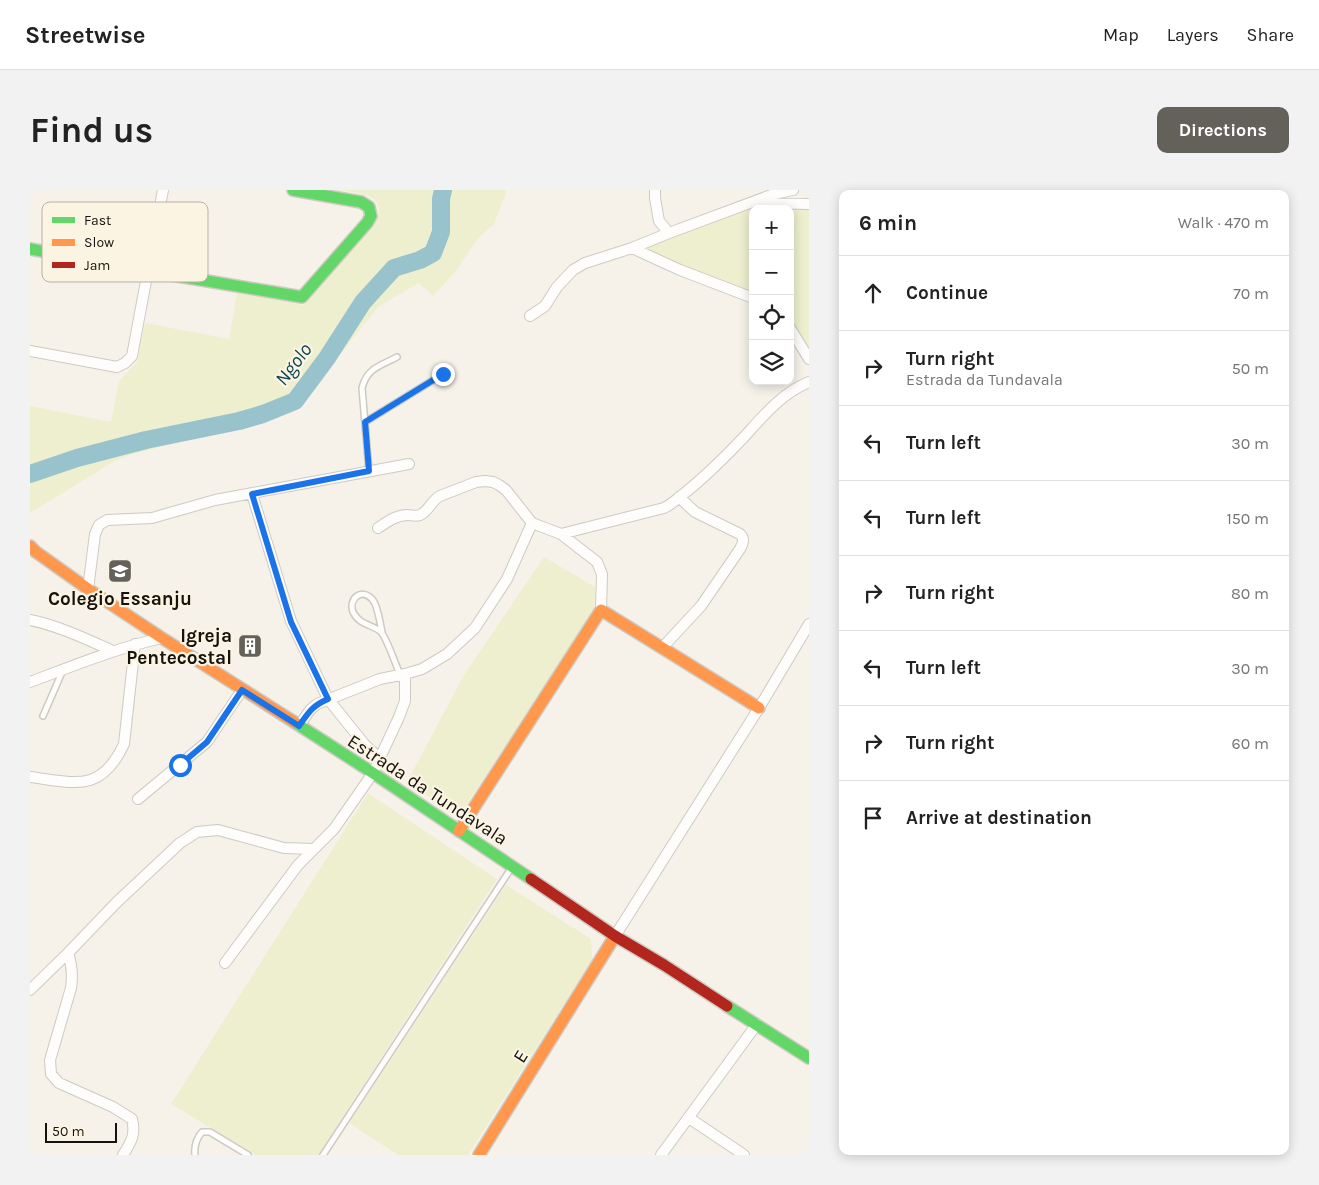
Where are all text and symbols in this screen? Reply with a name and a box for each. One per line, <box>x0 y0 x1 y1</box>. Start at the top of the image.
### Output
text: Streetwise <box>25 21 146 49</box>
text: Map <box>1103 24 1139 46</box>
text: Layers <box>1167 24 1219 46</box>
text: Share <box>1247 24 1294 46</box>
button: Directions <box>1157 107 1289 153</box>
text: Find us <box>30 110 153 151</box>
legend <box>42 202 208 282</box>
map controls <box>749 205 794 385</box>
button: + <box>749 205 794 250</box>
text: 6 min <box>859 211 917 235</box>
text: Fast <box>84 212 111 229</box>
text: Walk · 470 m <box>1178 213 1269 232</box>
text: Slow <box>84 234 114 251</box>
button: − <box>749 250 794 295</box>
text: Jam <box>84 257 110 274</box>
icon: ahead <box>859 279 887 307</box>
text: Continue <box>906 282 988 304</box>
text: 70 m <box>1233 284 1269 303</box>
button: locate <box>749 295 794 340</box>
water label: Ngolo <box>270 338 317 390</box>
button: layers <box>749 340 794 385</box>
text: Turn right <box>906 348 995 370</box>
icon: right <box>859 354 887 382</box>
text: 50 m <box>1232 359 1269 378</box>
route end <box>432 363 455 386</box>
text: Estrada da Tundavala <box>906 370 1063 389</box>
icon: left <box>859 429 887 457</box>
text: Turn left <box>906 432 981 454</box>
text: 30 m <box>1231 434 1269 453</box>
icon: left <box>859 504 887 532</box>
text: Turn left <box>906 507 981 529</box>
text: 150 m <box>1226 509 1269 528</box>
school or university icon: Colegio Essanju <box>107 558 133 584</box>
icon: right <box>859 579 887 607</box>
text: Turn right <box>906 582 995 604</box>
text: 80 m <box>1231 584 1269 603</box>
place label: Colegio Essanju <box>48 588 192 610</box>
place label: Igreja Pentecostal <box>126 625 232 669</box>
building icon: Igreja Pentecostal <box>237 633 263 659</box>
icon: left <box>859 654 887 682</box>
text: Turn left <box>906 657 981 679</box>
text: 30 m <box>1231 659 1269 678</box>
icon: right <box>859 729 887 757</box>
street label: Estrada da Tundavala <box>343 730 512 850</box>
text: Turn right <box>906 732 995 754</box>
text: 60 m <box>1232 734 1269 753</box>
route start <box>169 754 192 777</box>
icon: arrive <box>859 804 887 832</box>
text: Arrive at destination <box>906 807 1092 829</box>
street label: E <box>509 1046 533 1067</box>
scale bar <box>45 1120 118 1143</box>
text: 50 m <box>52 1123 85 1140</box>

